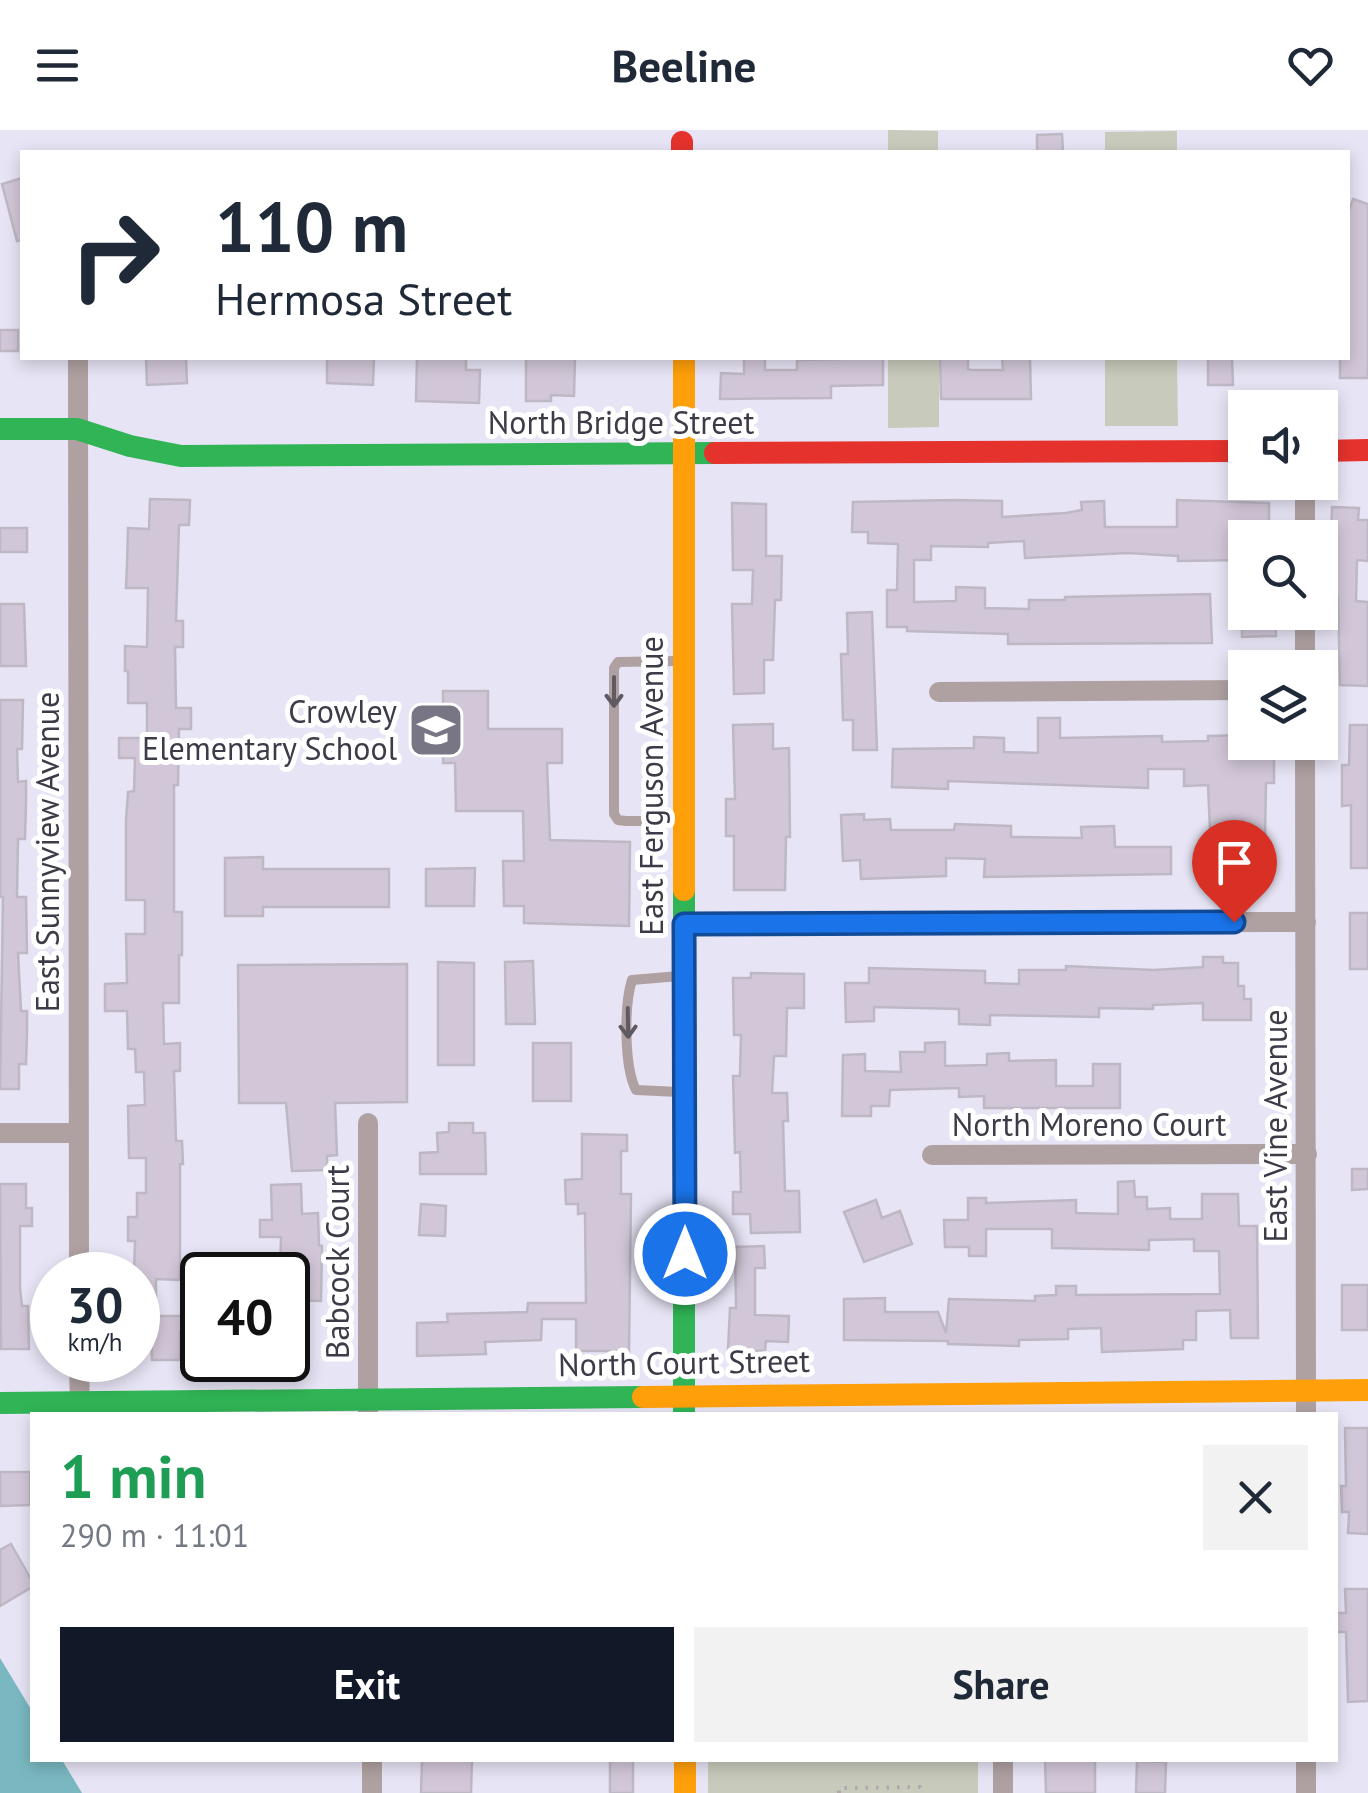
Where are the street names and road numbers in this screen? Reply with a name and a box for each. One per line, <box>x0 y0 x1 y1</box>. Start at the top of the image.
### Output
street label: North Bridge Street <box>488 401 754 443</box>
street label: East Ferguson Avenue <box>630 636 672 936</box>
street label: East Sunnyview Avenue <box>26 692 68 1012</box>
street label: East Vine Avenue <box>1254 1010 1296 1242</box>
street label: North Moreno Court <box>952 1103 1226 1145</box>
street label: Babcock Court <box>316 1165 358 1359</box>
street label: North Court Street <box>558 1339 810 1385</box>

